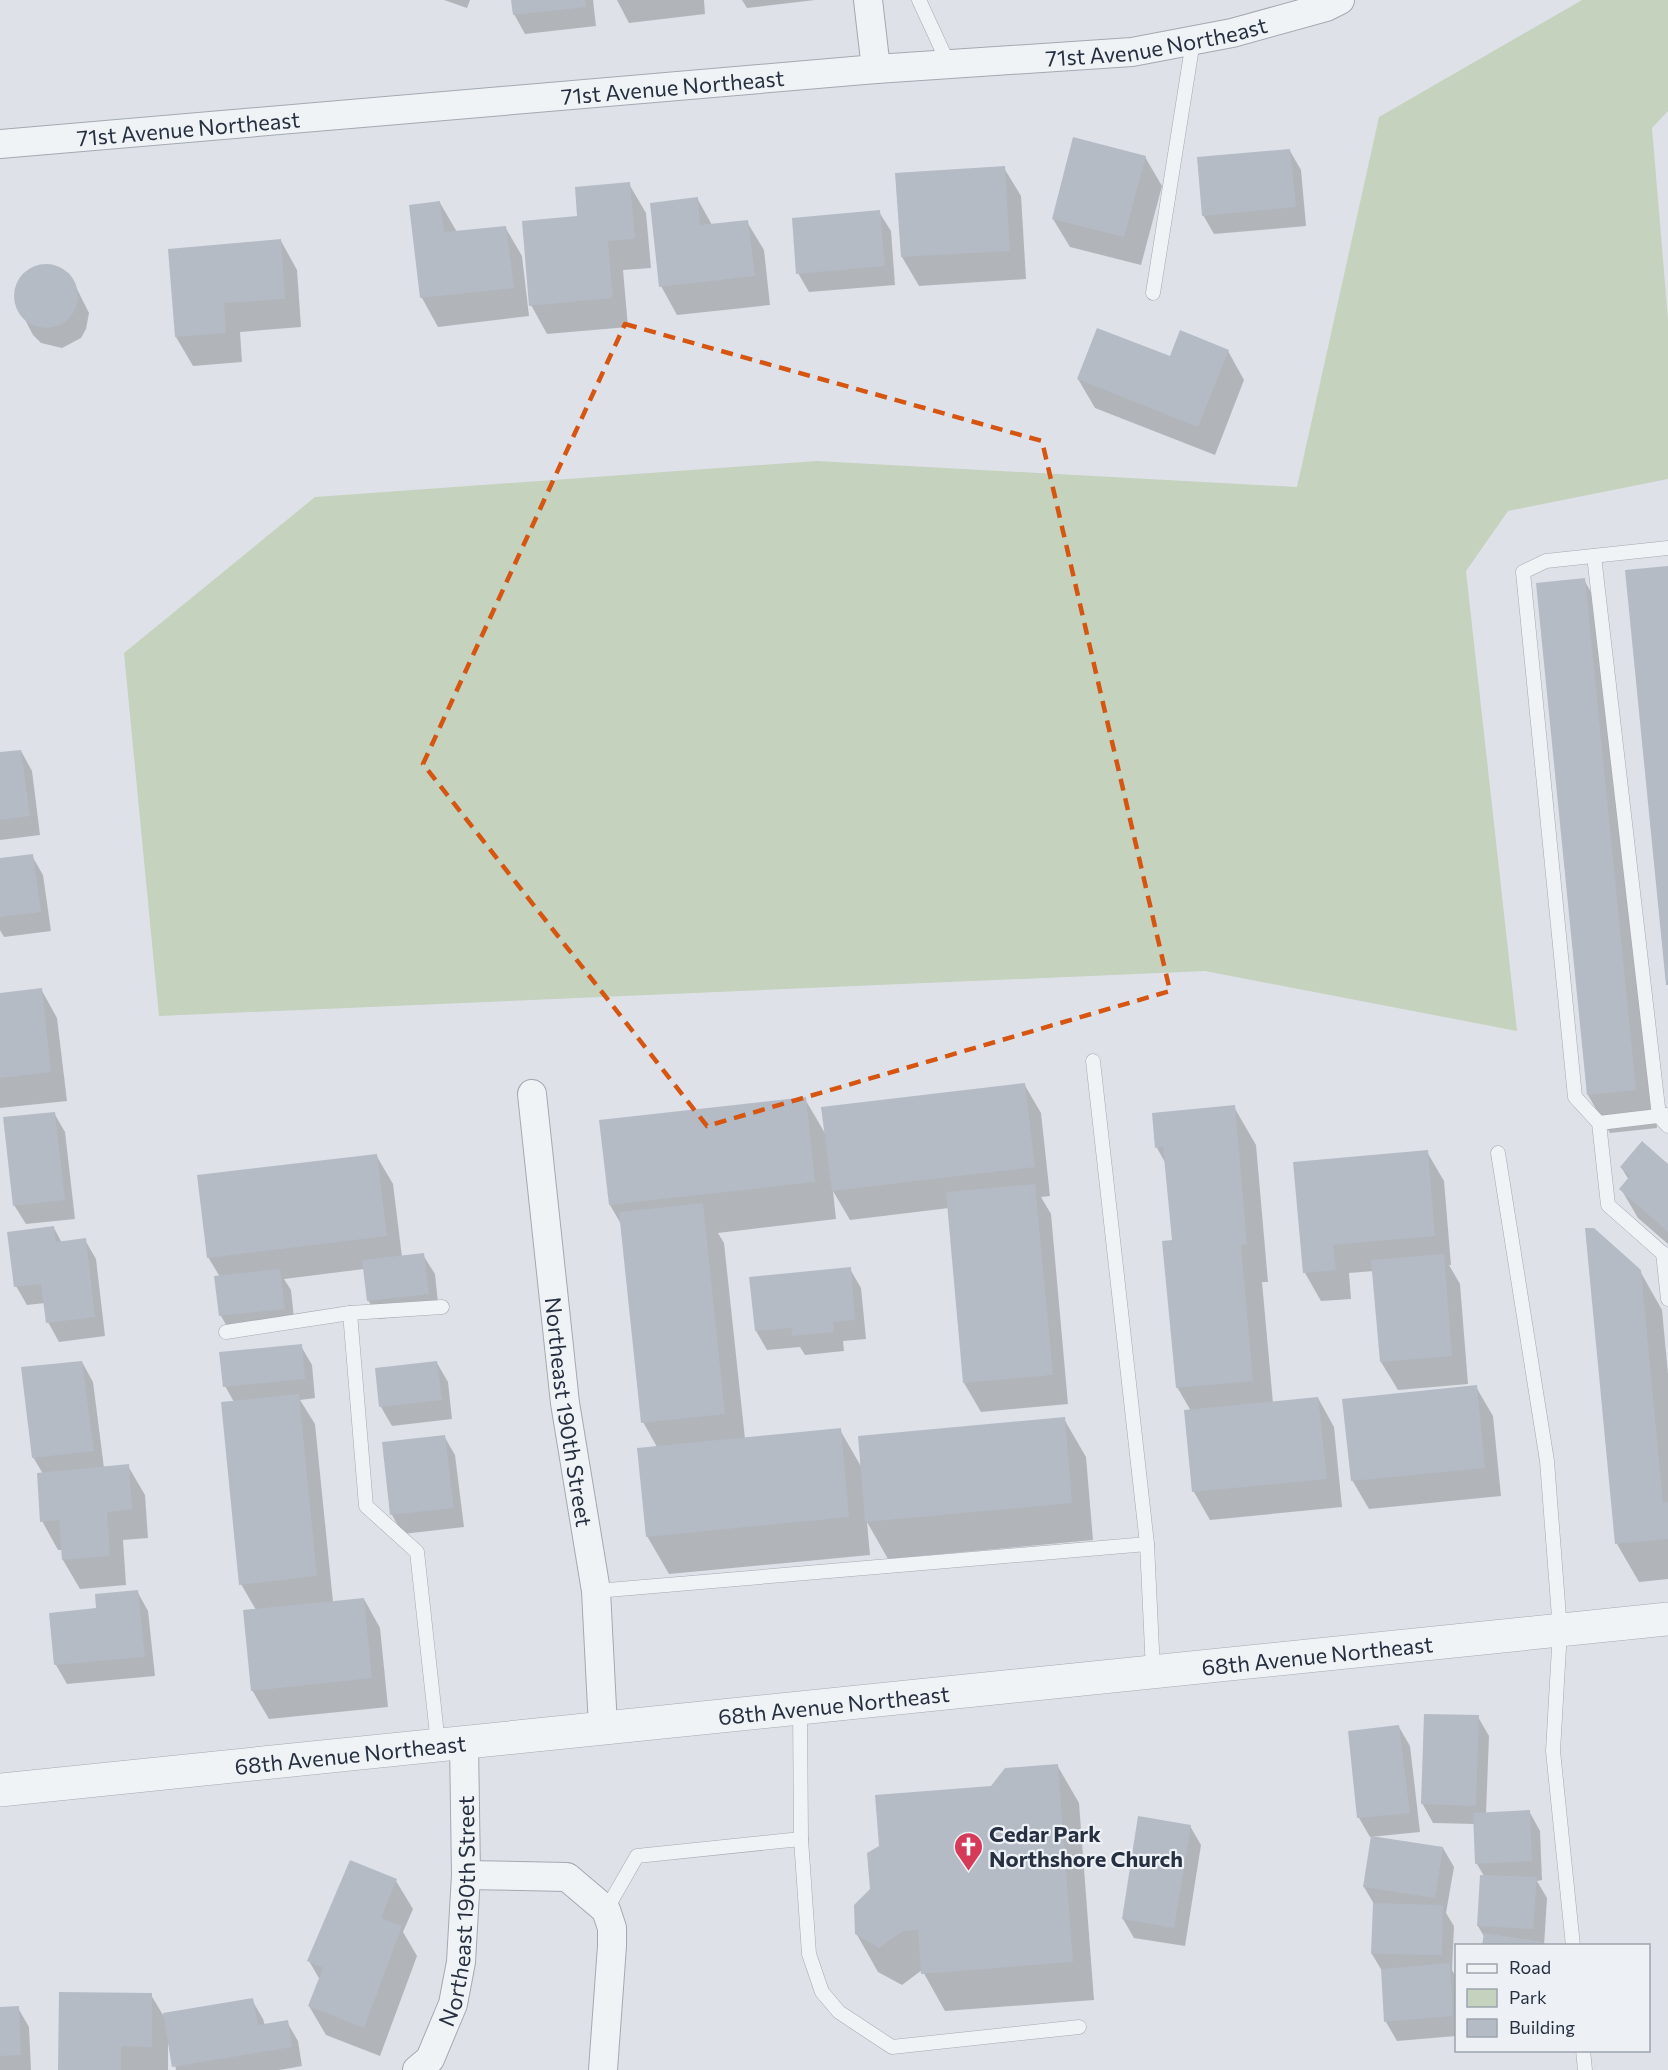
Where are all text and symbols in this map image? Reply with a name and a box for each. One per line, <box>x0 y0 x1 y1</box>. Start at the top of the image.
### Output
street label: 71st Avenue Northeast <box>1044 11 1270 71</box>
street label: 71st Avenue Northeast <box>560 63 785 109</box>
street label: 71st Avenue Northeast <box>76 105 301 151</box>
street label: Northeast 190th Street <box>540 1296 599 1529</box>
street label: 68th Avenue Northeast <box>1200 1630 1434 1680</box>
street label: 68th Avenue Northeast <box>717 1679 951 1730</box>
street label: 68th Avenue Northeast <box>233 1729 467 1779</box>
street label: Northeast 190th Street <box>432 1795 479 2030</box>
place label: Cedar Park Northshore Church <box>989 1820 1183 1872</box>
church icon: Cedar Park Northshore Church <box>952 1830 984 1872</box>
legend <box>1455 1944 1650 2052</box>
text: Road <box>1509 1956 1551 1978</box>
text: Park <box>1509 1986 1547 2008</box>
text: Building <box>1509 2016 1575 2038</box>

